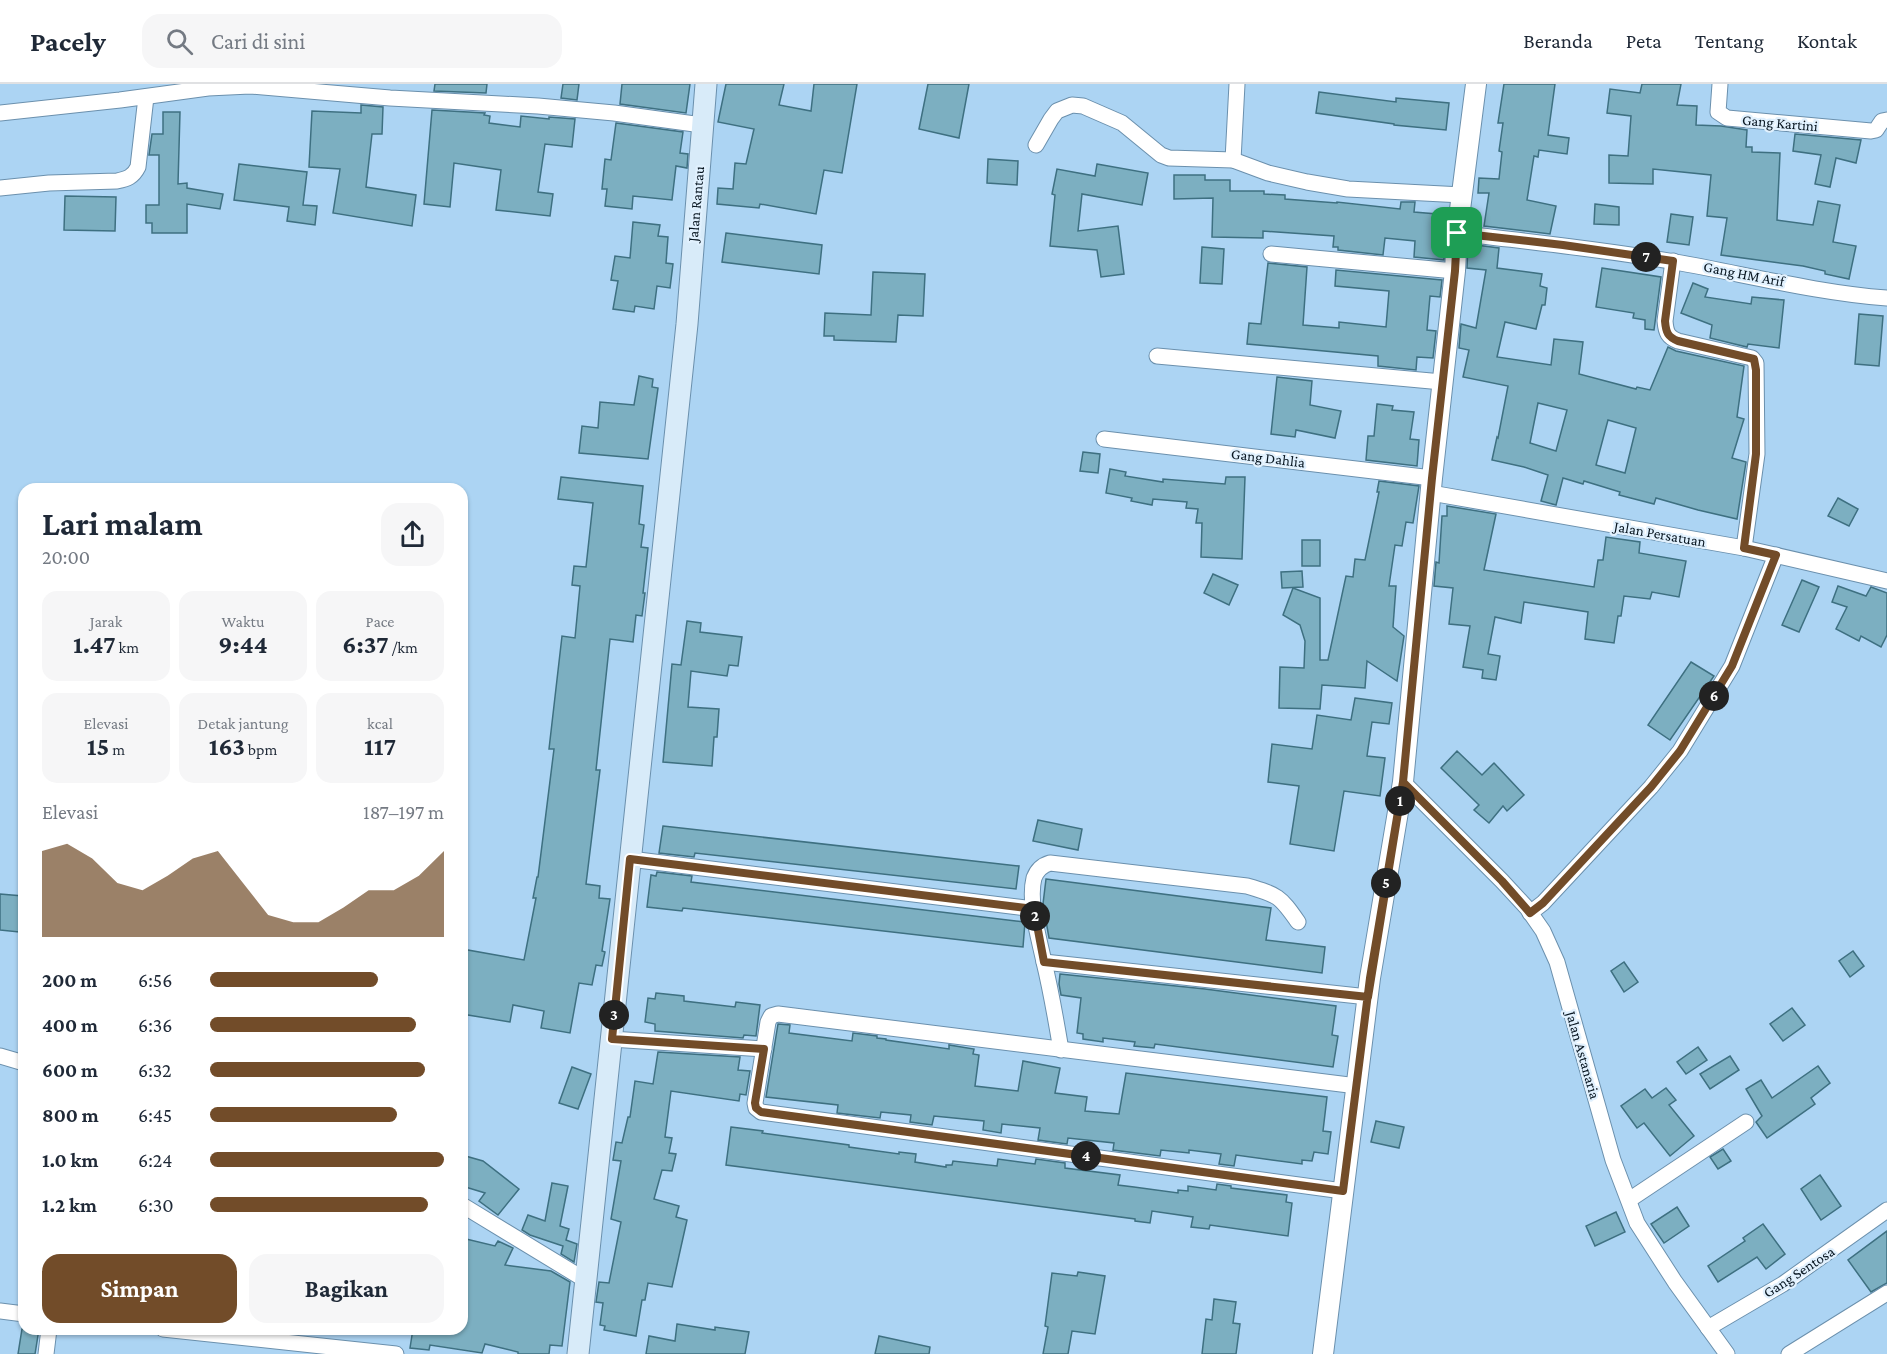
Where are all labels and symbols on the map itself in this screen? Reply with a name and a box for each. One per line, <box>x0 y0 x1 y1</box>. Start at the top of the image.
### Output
street label: Gang Kartini <box>1741 112 1819 135</box>
street label: Jalan Rantau <box>685 165 708 245</box>
pin <box>1431 207 1482 258</box>
pin: 7 <box>1631 242 1661 272</box>
street label: Gang HM Arif <box>1702 258 1787 291</box>
street label: Gang Dahlia <box>1230 446 1306 471</box>
street label: Jalan Persatuan <box>1611 518 1707 551</box>
pin: 6 <box>1699 681 1729 711</box>
pin: 1 <box>1385 786 1415 816</box>
pin: 5 <box>1371 868 1401 898</box>
pin: 2 <box>1020 901 1050 931</box>
pin: 3 <box>599 1000 629 1030</box>
street label: Jalan Astanaria <box>1561 1007 1603 1101</box>
pin: 4 <box>1071 1141 1101 1171</box>
street label: Gang Sentosa <box>1761 1243 1838 1302</box>

